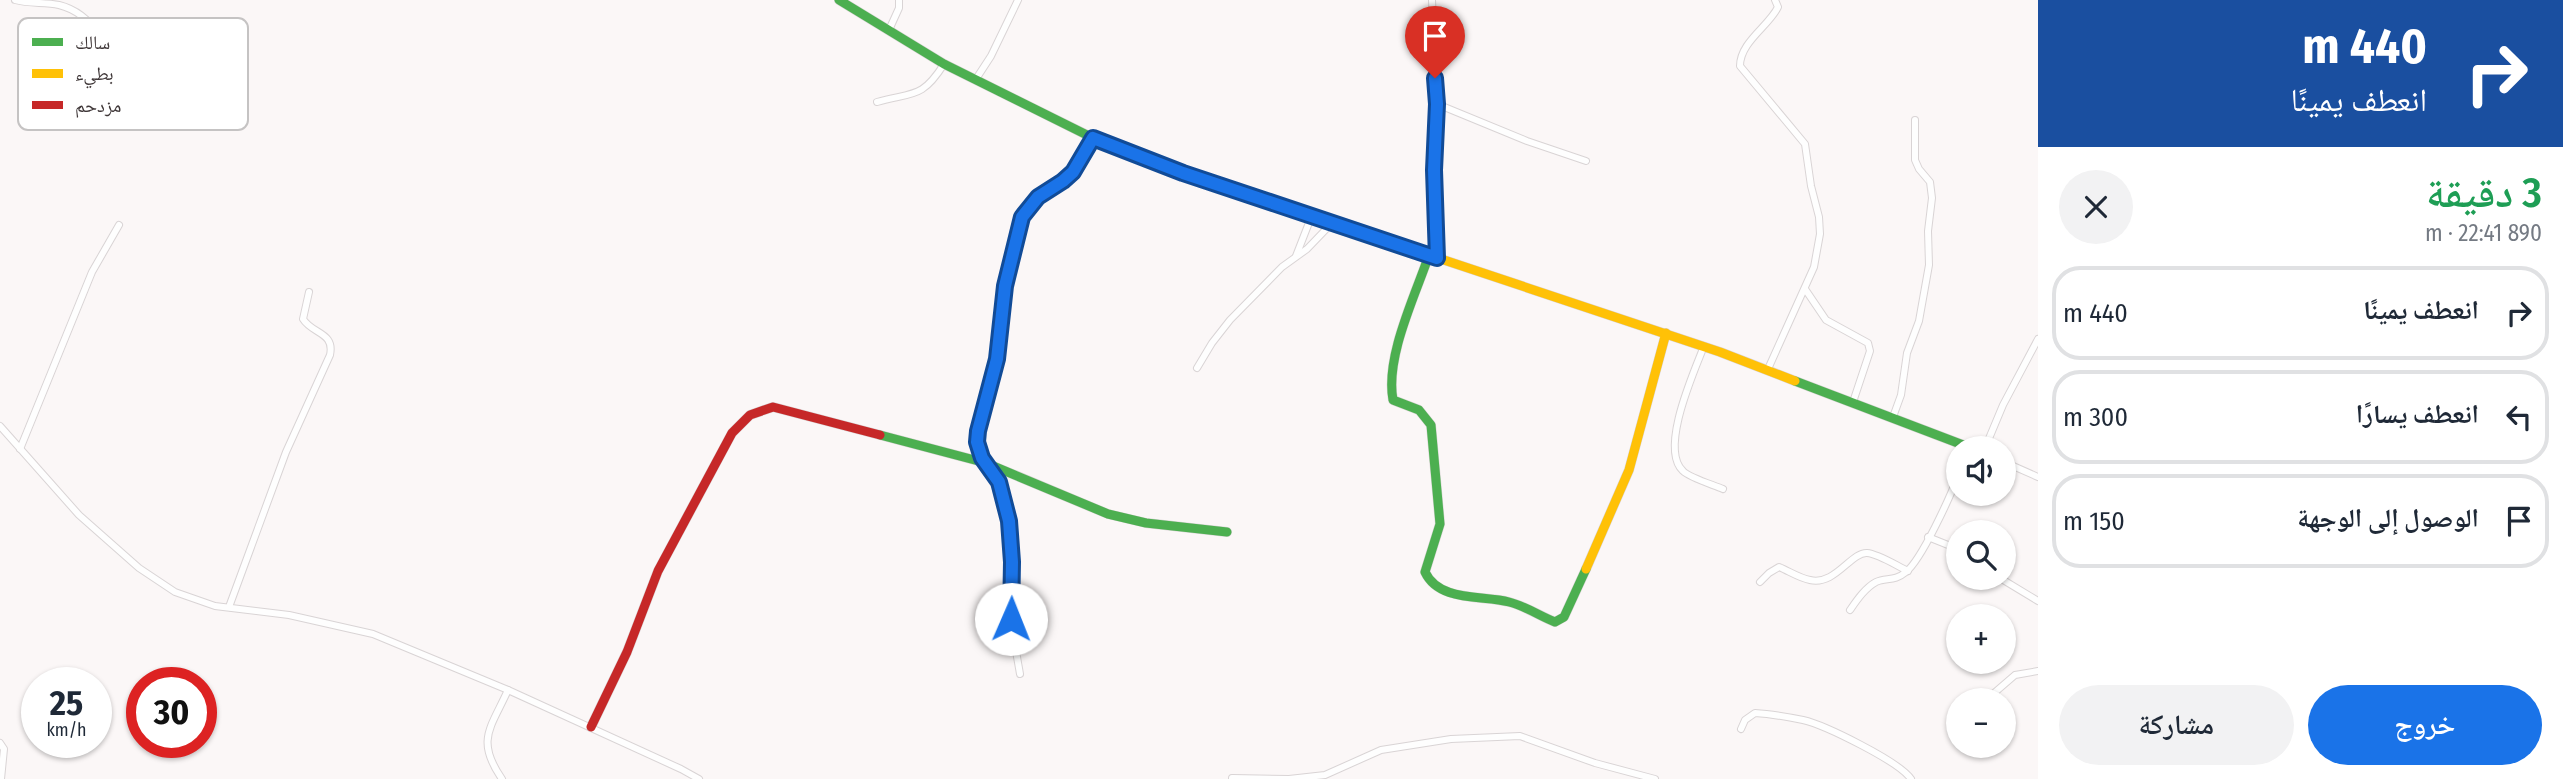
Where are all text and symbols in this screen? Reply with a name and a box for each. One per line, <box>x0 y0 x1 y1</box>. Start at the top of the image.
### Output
pin <box>1405 6 1465 78</box>
icon: arrive <box>1416 17 1454 55</box>
text: 440 m <box>2302 17 2427 76</box>
legend <box>18 18 248 130</box>
icon: right <box>2451 28 2542 119</box>
text: سالك <box>75 31 110 54</box>
text: بطيء <box>75 62 114 89</box>
text: انعطف يمينًا <box>2290 81 2427 119</box>
text: مزدحم <box>75 94 121 118</box>
text: 3 دقيقة <box>2426 168 2542 218</box>
button: close <box>2059 170 2133 244</box>
text: 890 m · 22:41 <box>2425 219 2542 247</box>
icon: right <box>2500 294 2538 332</box>
text: انعطف يمينًا <box>2363 295 2479 326</box>
text: 440 m <box>2063 298 2128 329</box>
icon: left <box>2500 398 2538 436</box>
text: انعطف يسارًا <box>2356 399 2479 430</box>
text: 300 m <box>2063 402 2128 433</box>
map controls <box>1946 436 2016 758</box>
button: sound <box>1946 436 2016 506</box>
icon: arrive <box>2500 502 2538 540</box>
text: الوصول إلى الوجهة <box>2297 503 2479 534</box>
text: 150 m <box>2063 506 2125 537</box>
button: search <box>1946 520 2016 590</box>
position arrow <box>974 582 1048 656</box>
button: + <box>1946 604 2016 674</box>
speed limit sign: 30 <box>126 667 217 758</box>
text: 25 <box>50 682 83 724</box>
button: مشاركة <box>2059 685 2294 765</box>
button: خروج <box>2308 685 2542 765</box>
button: − <box>1946 688 2016 758</box>
text: km/h <box>46 719 87 741</box>

